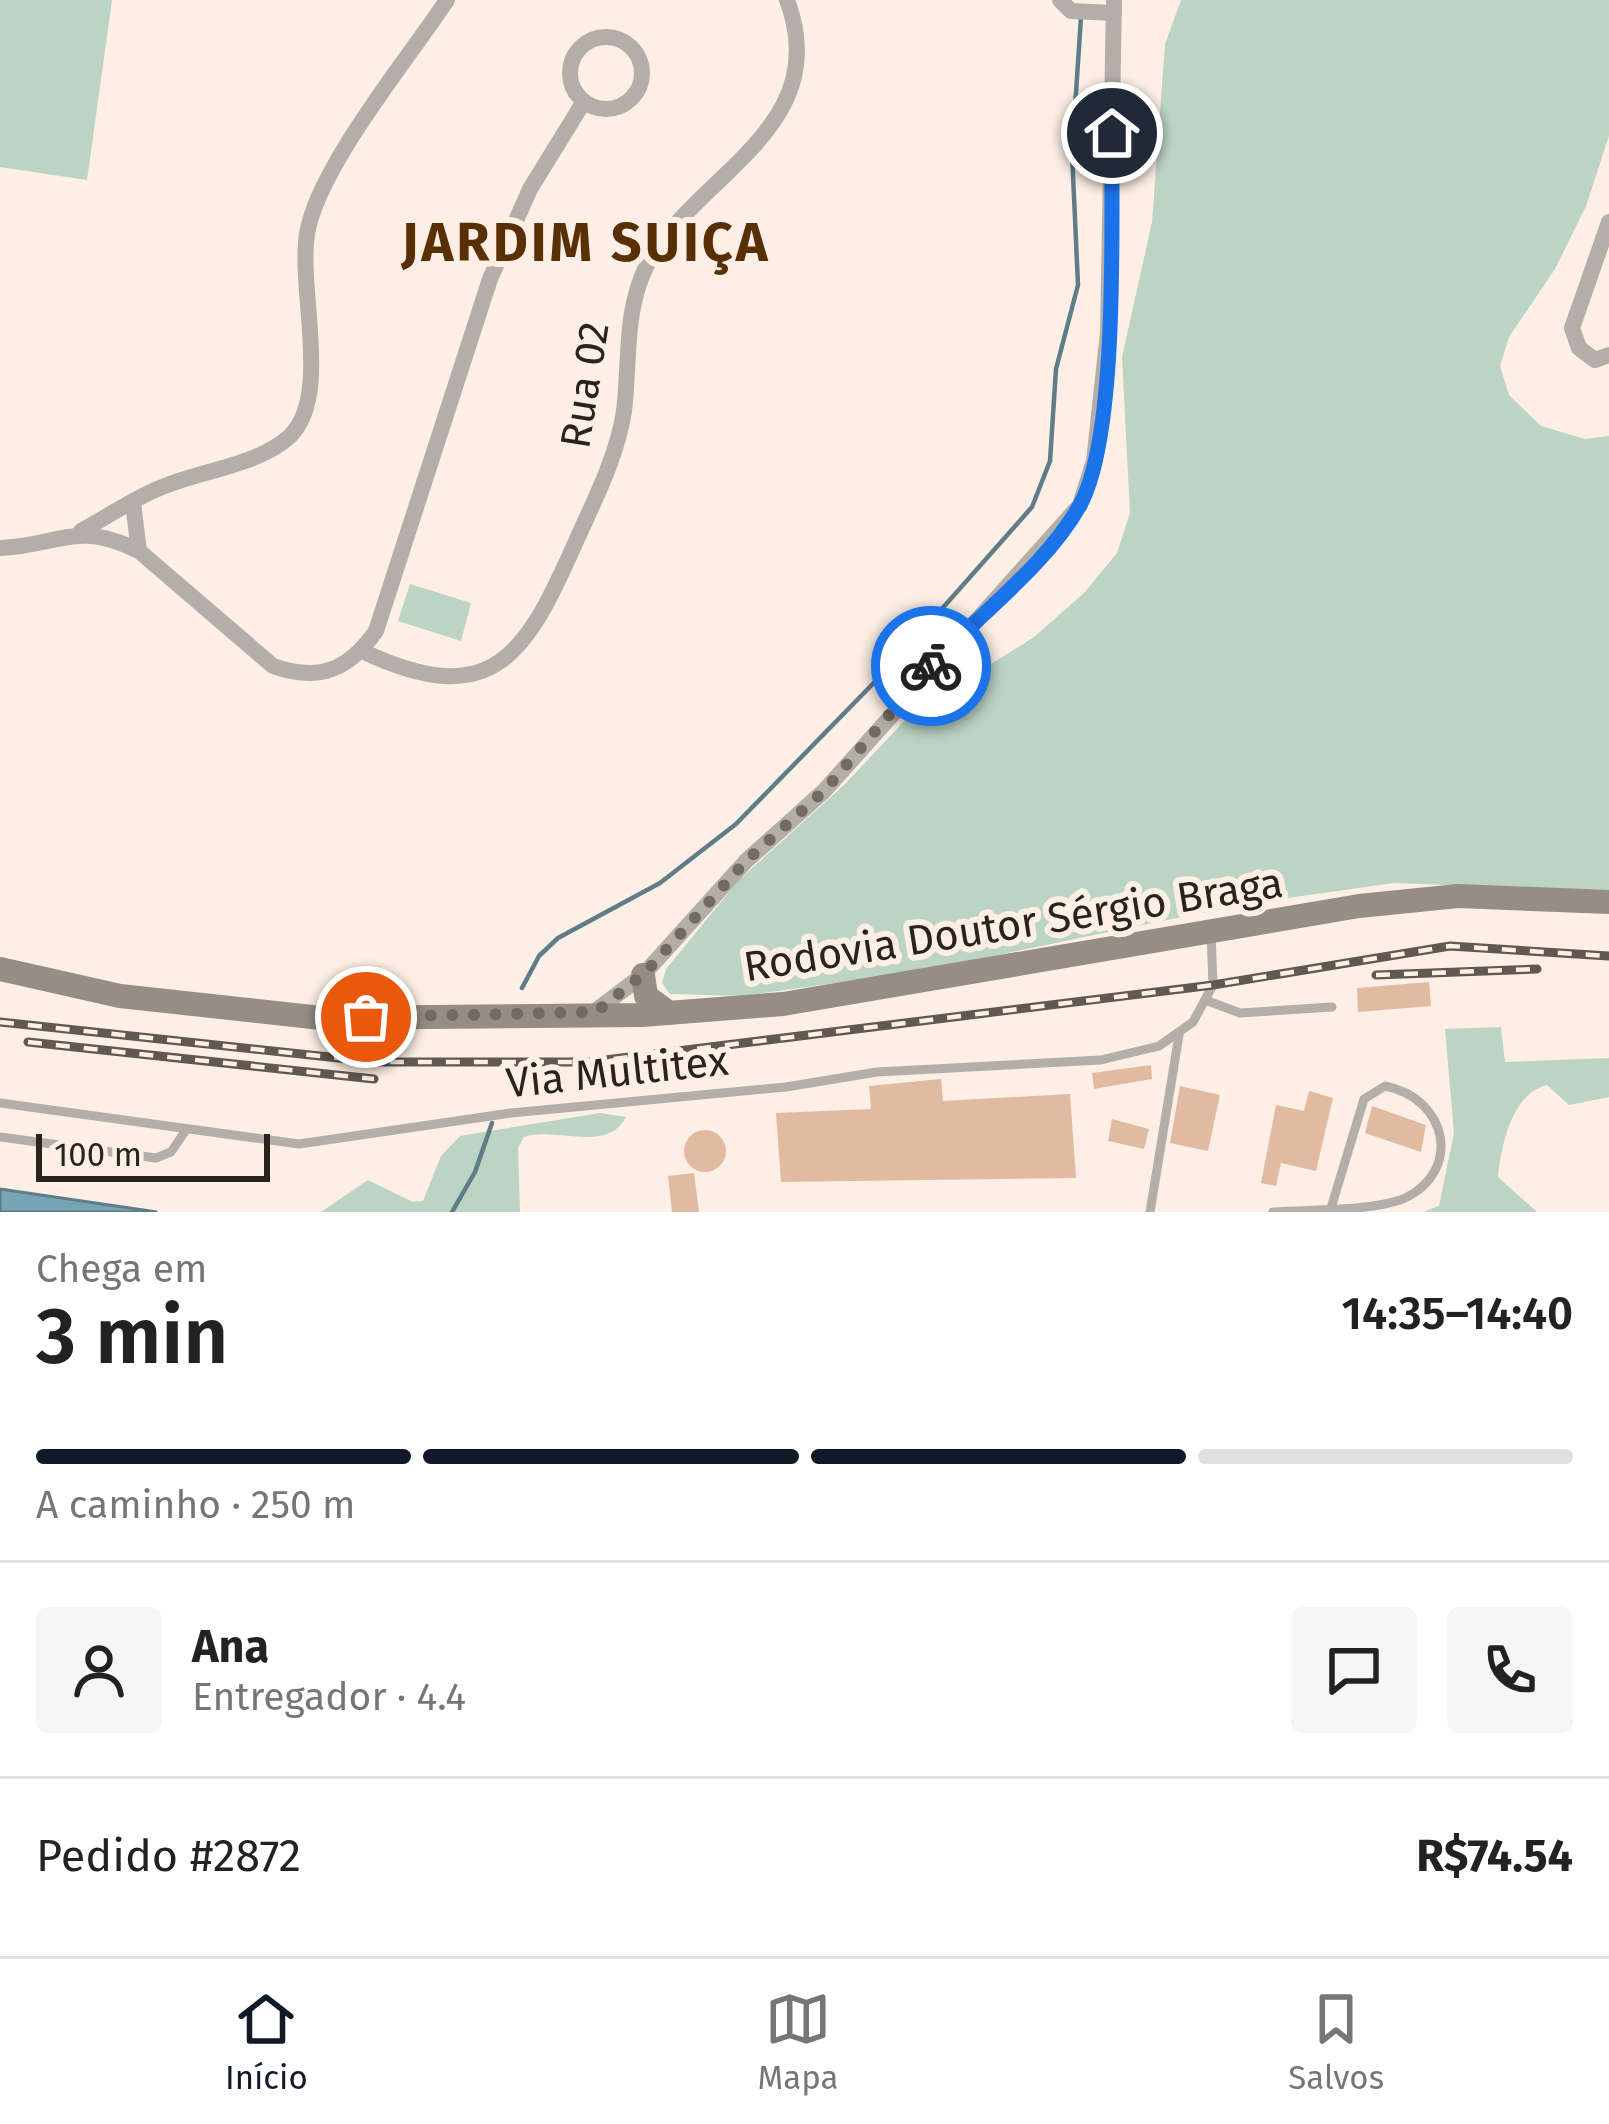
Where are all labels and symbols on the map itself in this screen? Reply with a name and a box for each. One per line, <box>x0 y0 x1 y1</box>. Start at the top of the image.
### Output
pin <box>1061 82 1163 184</box>
district label: JARDIM SUIÇA <box>400 211 771 275</box>
street label: Rua 02 <box>550 318 620 452</box>
courier <box>871 606 991 726</box>
street label: Rodovia Doutor Sérgio Braga <box>740 858 1286 992</box>
pin <box>315 966 417 1068</box>
street label: Via Multitex <box>504 1035 731 1109</box>
scale bar <box>36 1128 270 1181</box>

